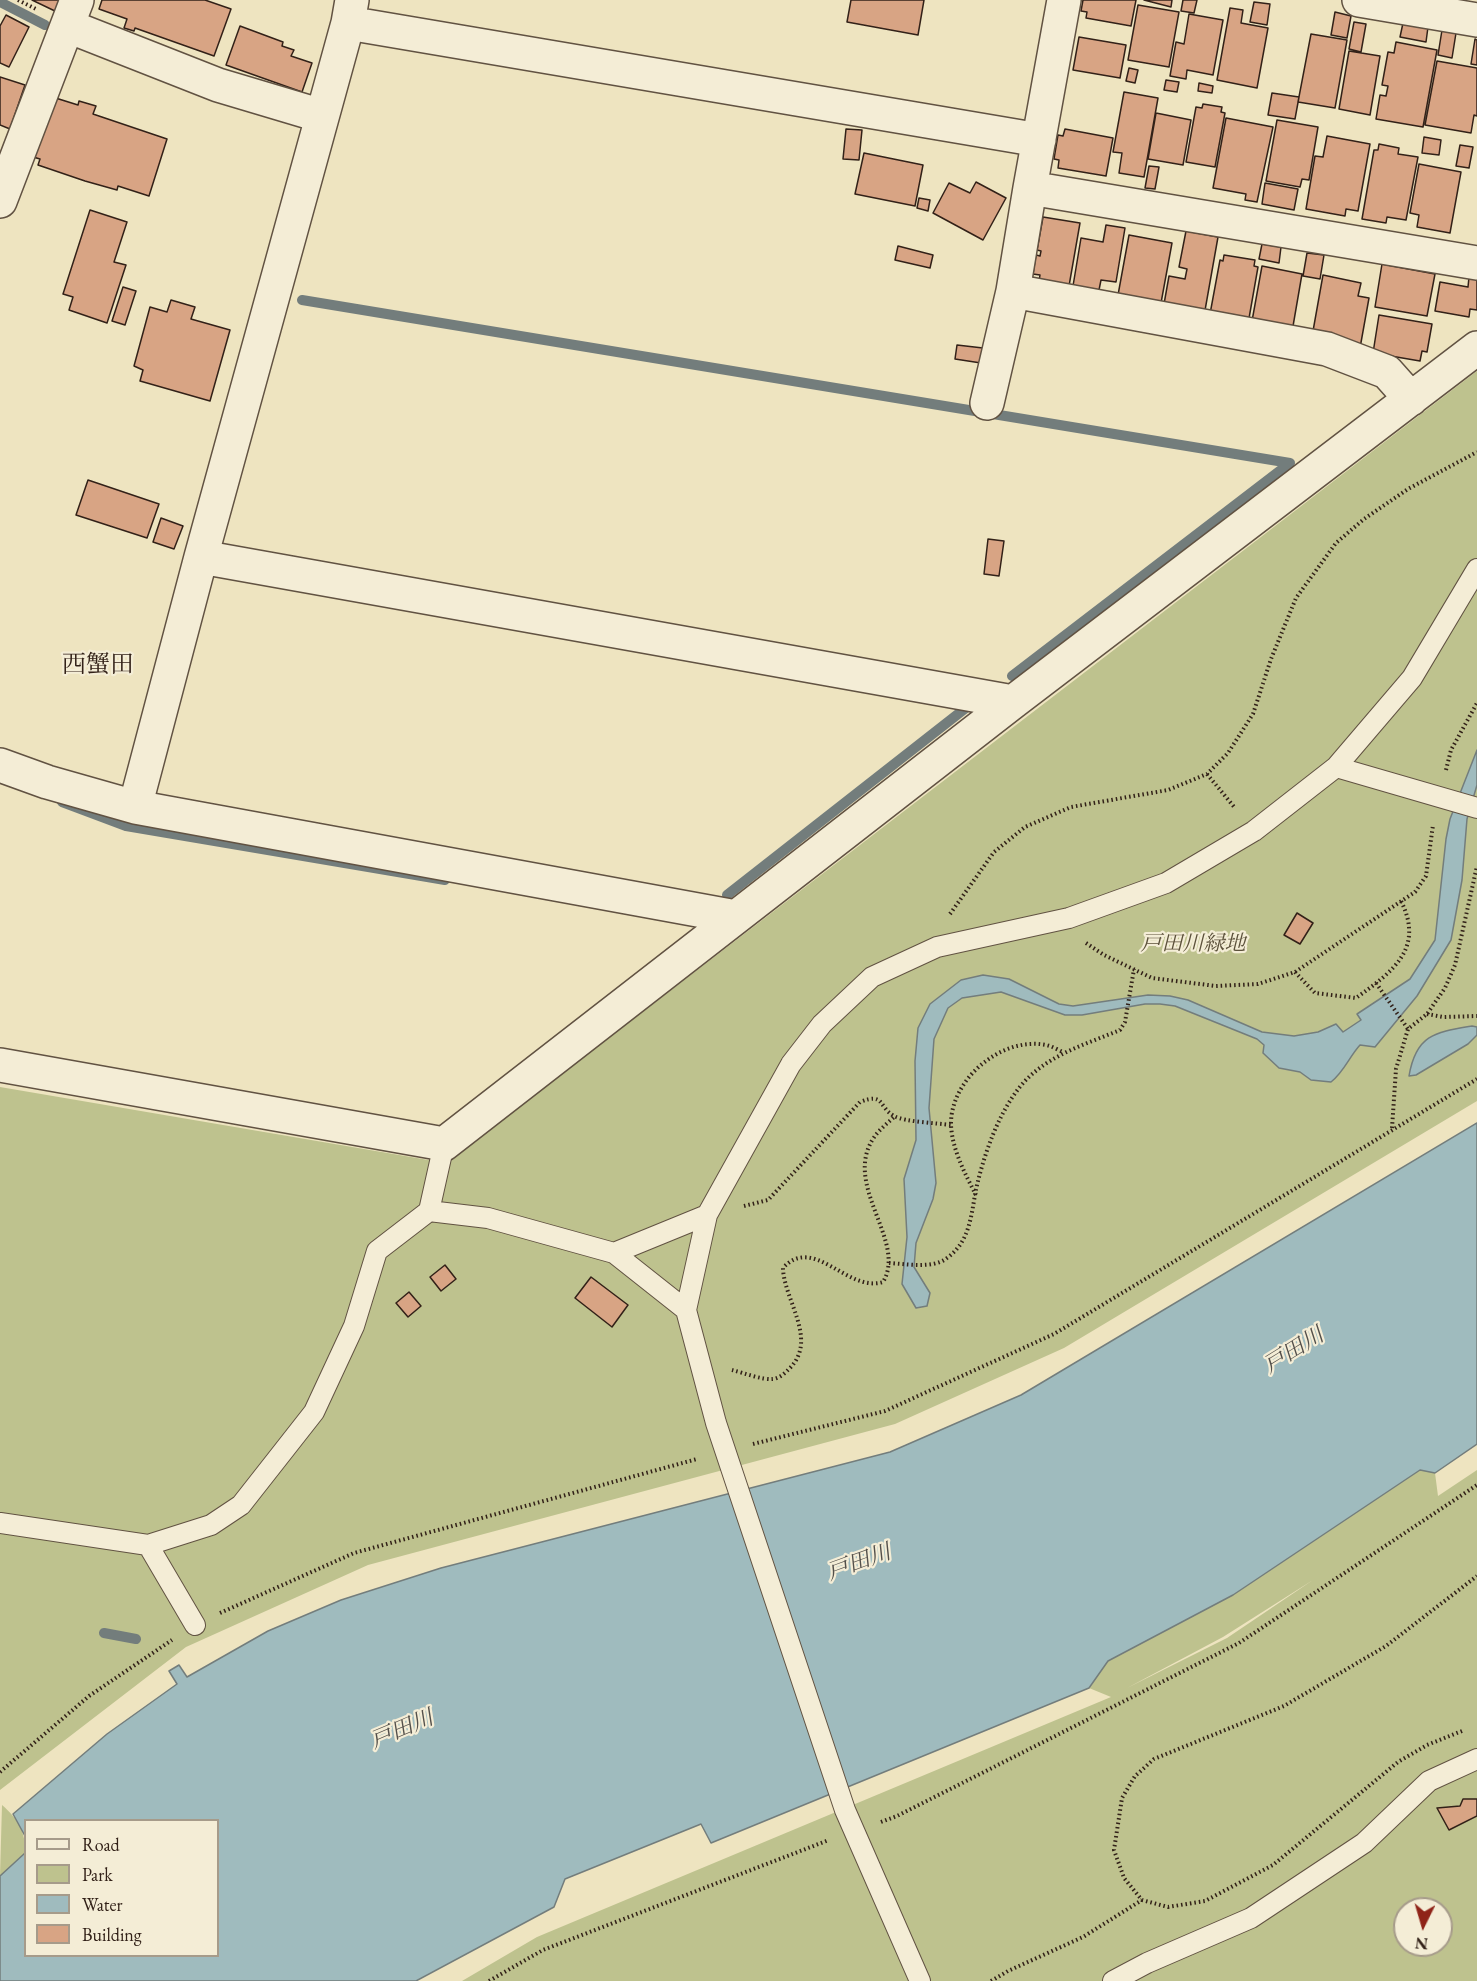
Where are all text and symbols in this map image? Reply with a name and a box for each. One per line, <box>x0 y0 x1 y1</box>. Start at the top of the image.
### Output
district label: 西蟹田 <box>62 651 134 679</box>
park label: 戸田川緑地 <box>1141 931 1245 957</box>
water label: 戸田川 <box>1259 1322 1329 1380</box>
water label: 戸田川 <box>823 1539 895 1587</box>
water label: 戸田川 <box>366 1705 438 1755</box>
legend <box>24 1819 219 1957</box>
text: Road <box>82 1833 120 1856</box>
text: Park <box>82 1863 113 1886</box>
text: Water <box>82 1893 123 1916</box>
north arrow <box>1393 1897 1453 1957</box>
text: Building <box>82 1923 142 1946</box>
text: N <box>1414 1932 1429 1954</box>

